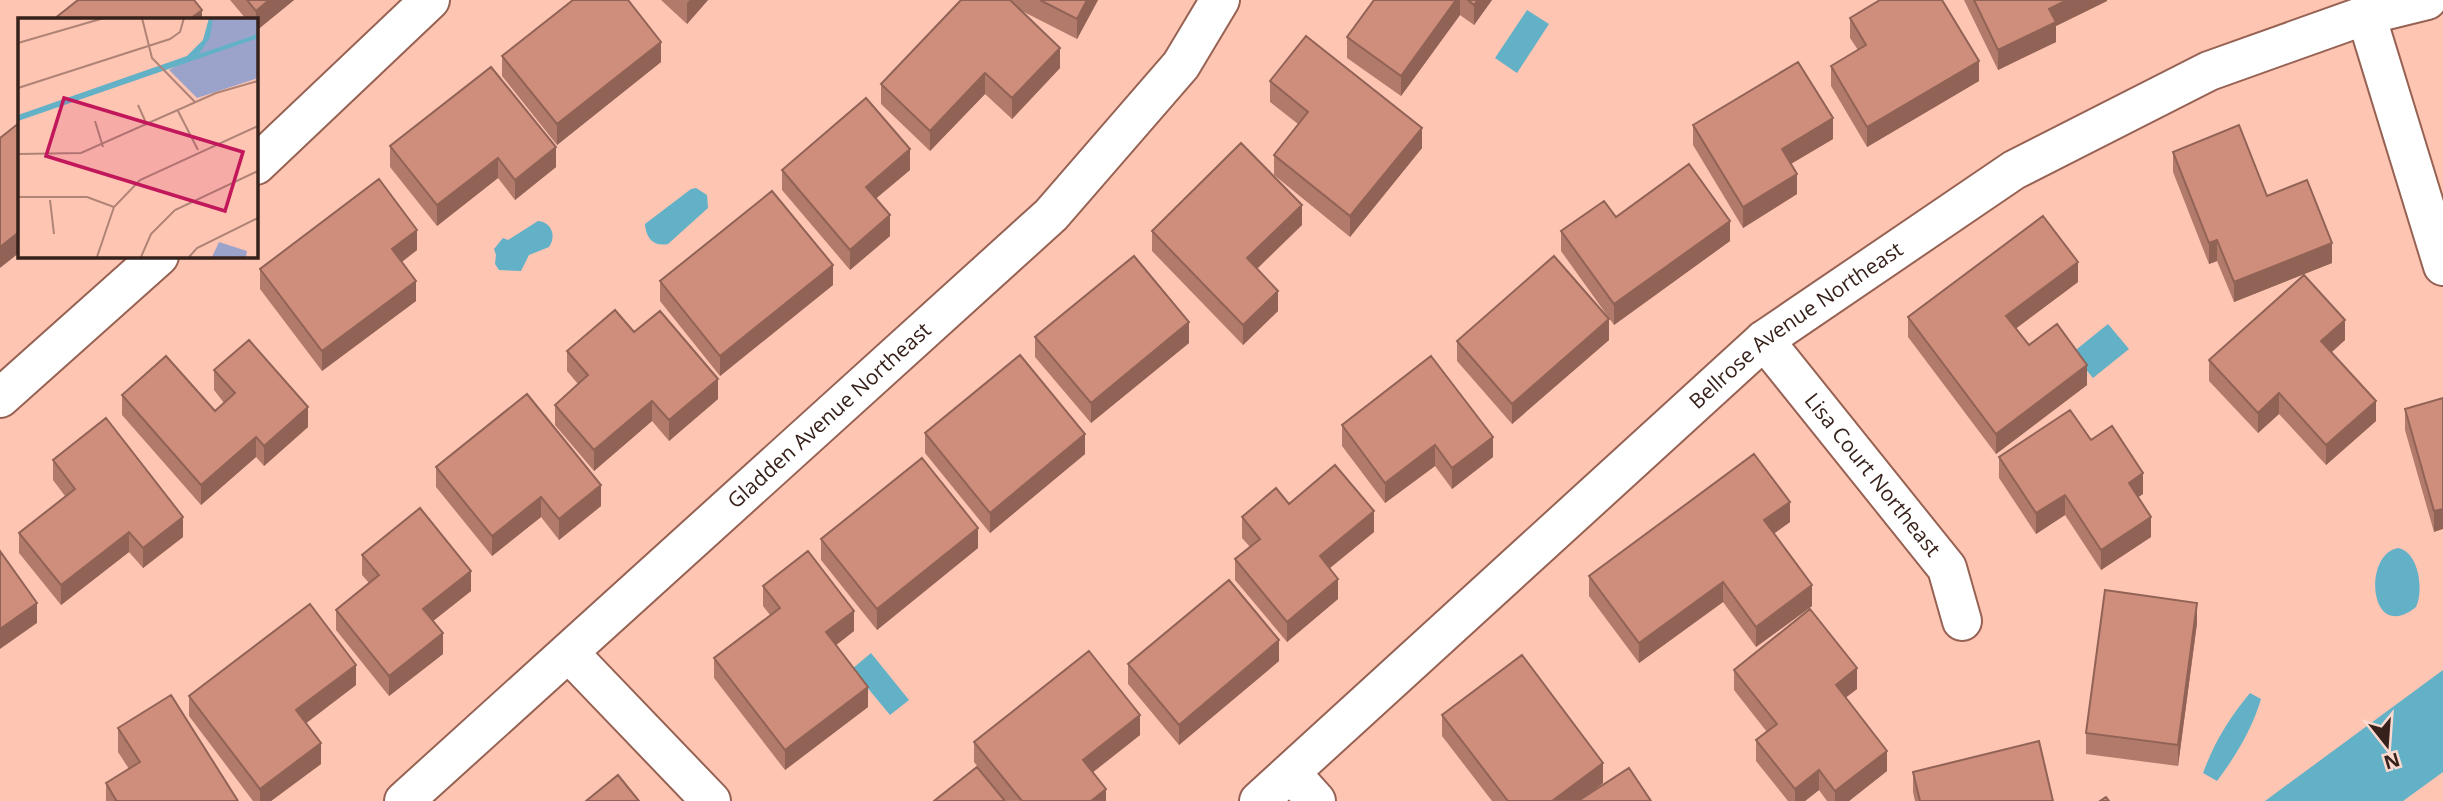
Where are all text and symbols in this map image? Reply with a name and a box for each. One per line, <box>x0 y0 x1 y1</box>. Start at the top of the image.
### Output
inset map <box>18 18 257 257</box>
street label: Bellrose Avenue Northeast <box>1683 235 1908 415</box>
street label: Gladden Avenue Northeast <box>721 316 936 514</box>
street label: Lisa Court Northeast <box>1799 387 1947 562</box>
north arrow <box>2352 710 2422 780</box>
text: N <box>2381 747 2403 776</box>

